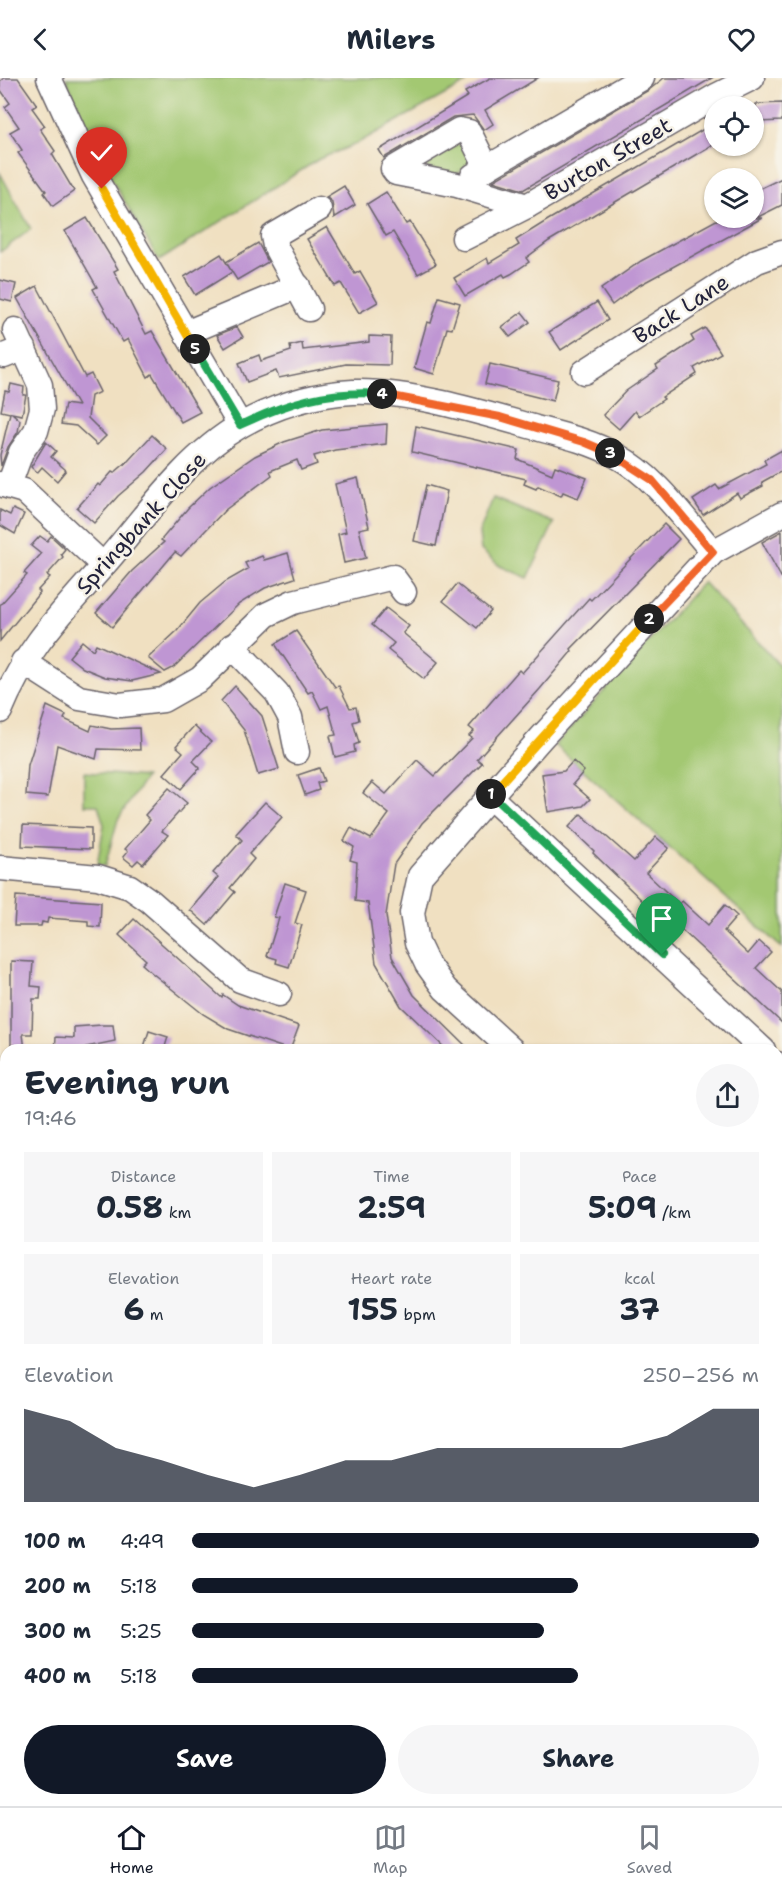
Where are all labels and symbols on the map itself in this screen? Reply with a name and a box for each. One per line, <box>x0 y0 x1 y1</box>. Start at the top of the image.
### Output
street label: Burton Street <box>539 111 677 207</box>
pin <box>76 127 127 189</box>
street label: Back Lane <box>628 267 734 351</box>
pin: 5 <box>180 334 210 364</box>
pin: 4 <box>367 379 397 409</box>
pin: 3 <box>595 438 625 468</box>
street label: Springbank Close <box>69 446 213 600</box>
pin: 2 <box>634 604 664 634</box>
pin: 1 <box>476 779 506 809</box>
pin <box>636 893 687 955</box>

